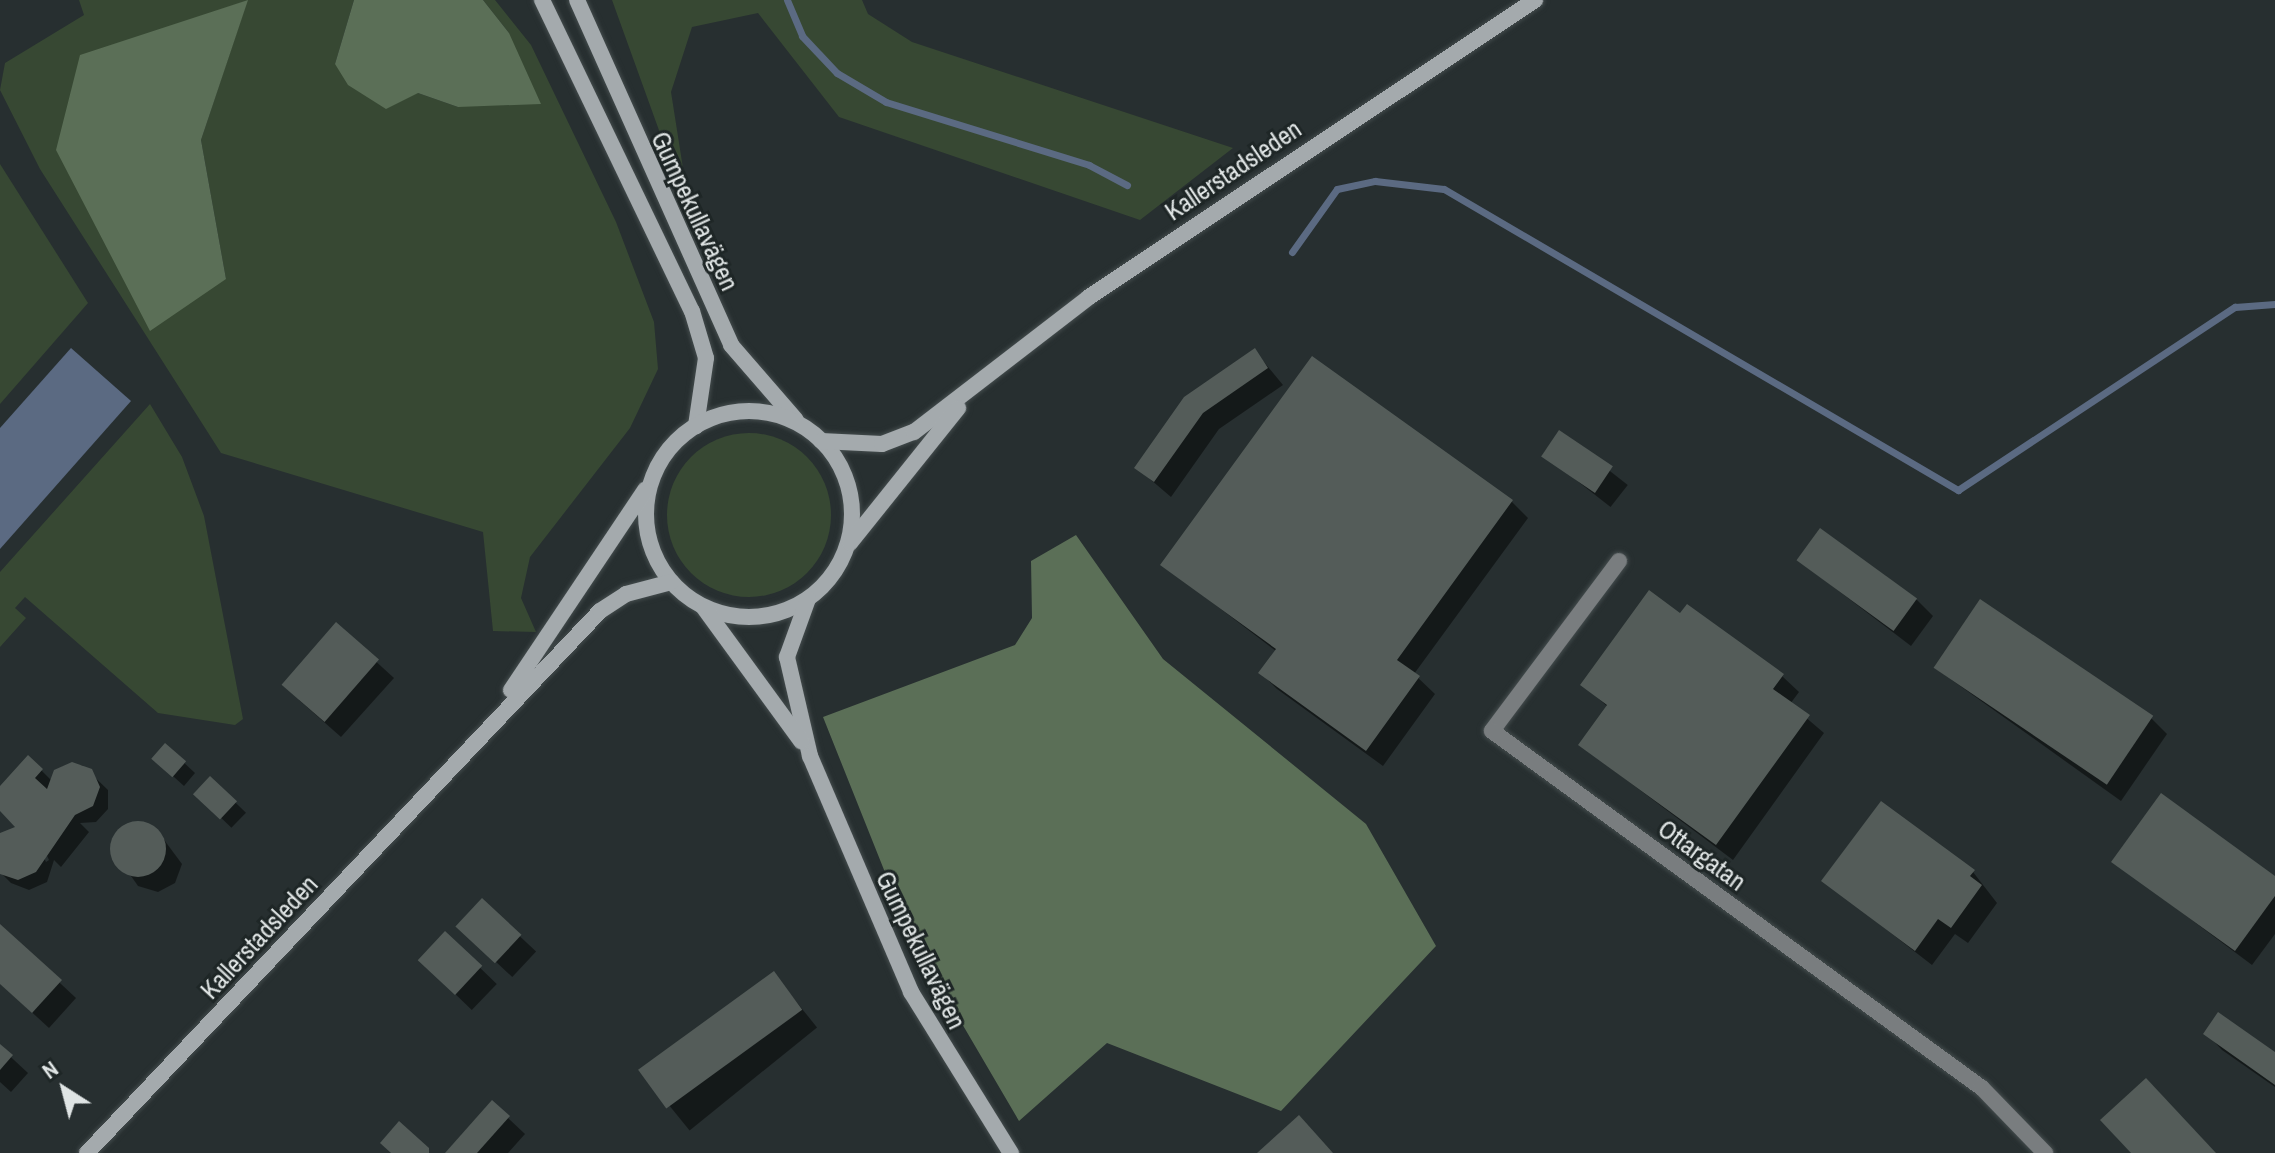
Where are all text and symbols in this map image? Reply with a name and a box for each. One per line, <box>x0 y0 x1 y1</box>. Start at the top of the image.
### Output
street label: Kallerstadsleden <box>1159 113 1307 227</box>
street label: Gumpekullavägen <box>645 127 745 295</box>
street label: Ottargatan <box>1652 813 1752 897</box>
street label: Gumpekullavägen <box>869 866 973 1034</box>
street label: Kallerstadsleden <box>194 869 324 1005</box>
north arrow <box>24 1049 104 1129</box>
text: N <box>36 1054 64 1086</box>

